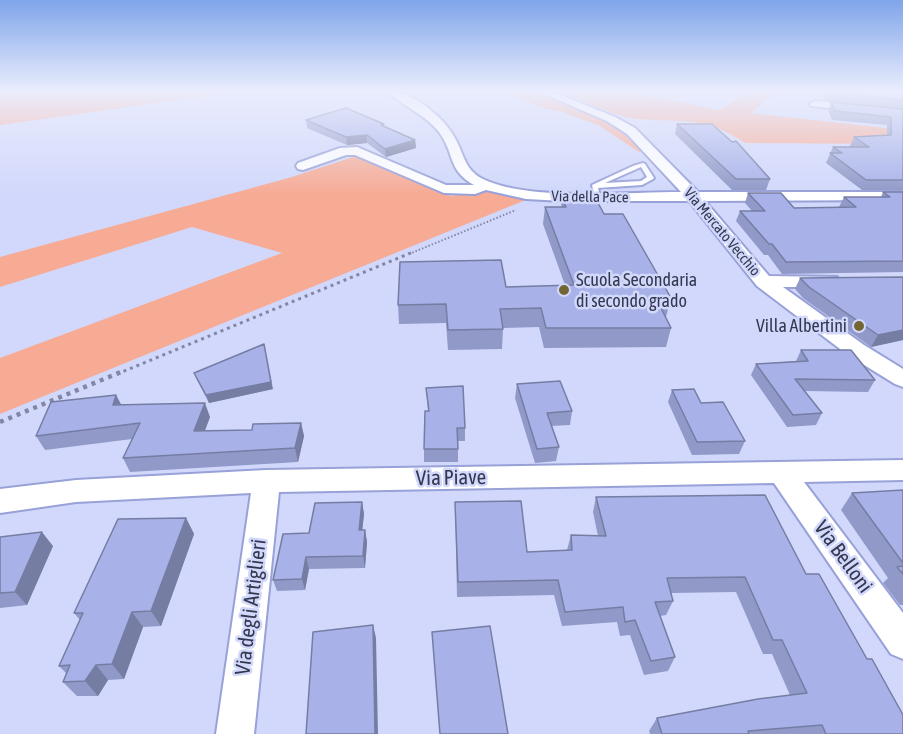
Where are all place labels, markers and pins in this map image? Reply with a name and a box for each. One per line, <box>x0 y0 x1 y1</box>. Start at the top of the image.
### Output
place label: Scuola Secondaria di secondo grado <box>576 269 697 312</box>
marker: Scuola Secondaria di secondo grado <box>557 283 571 297</box>
place label: Villa Albertini <box>756 315 847 337</box>
marker: Villa Albertini <box>852 319 866 333</box>

